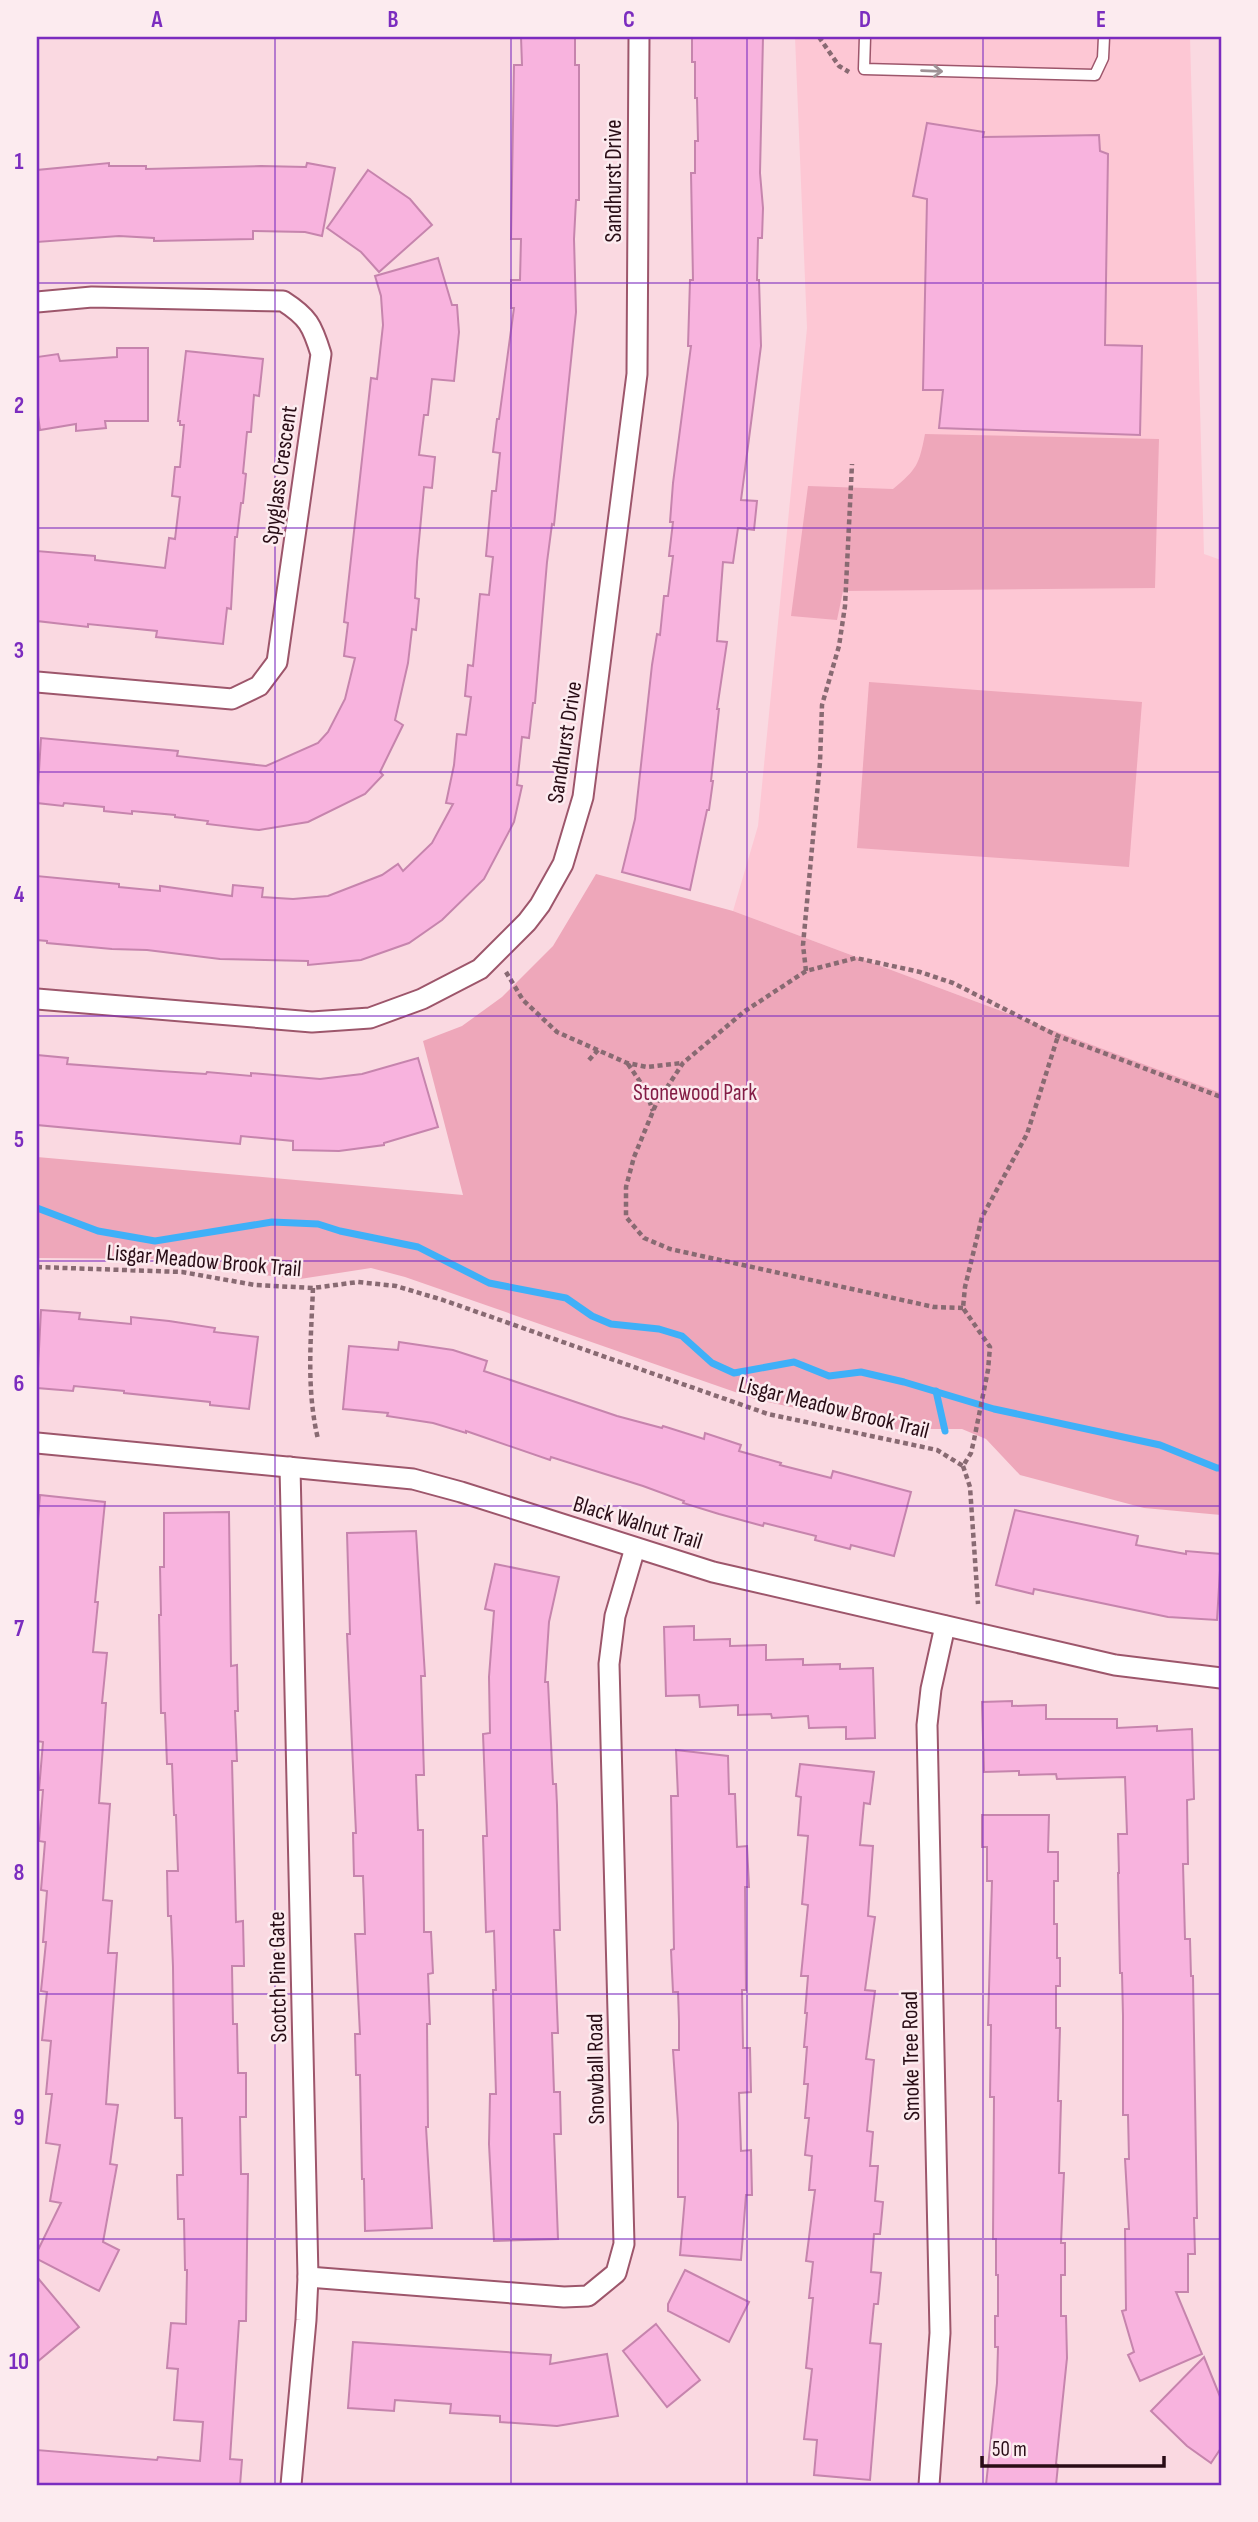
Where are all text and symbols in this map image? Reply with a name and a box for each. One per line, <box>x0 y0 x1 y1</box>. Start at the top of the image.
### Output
text: A <box>151 6 164 34</box>
text: B <box>388 6 399 34</box>
text: C <box>623 6 635 34</box>
text: D <box>859 6 871 34</box>
text: E <box>1096 6 1106 34</box>
one-way arrow <box>920 64 943 77</box>
street label: Sandhurst Drive <box>600 120 628 242</box>
text: 1 <box>14 148 24 176</box>
text: 2 <box>14 392 24 420</box>
street label: Spyglass Crescent <box>256 404 304 546</box>
text: 3 <box>14 637 24 665</box>
street label: Sandhurst Drive <box>542 679 588 805</box>
text: 4 <box>14 881 25 909</box>
park label: Stonewood Park <box>633 1079 757 1107</box>
text: 5 <box>14 1126 24 1154</box>
street label: Lisgar Meadow Brook Trail <box>105 1239 303 1283</box>
text: 6 <box>14 1370 24 1398</box>
street label: Lisgar Meadow Brook Trail <box>736 1371 932 1445</box>
street label: Black Walnut Trail <box>570 1490 706 1556</box>
text: 7 <box>14 1615 24 1643</box>
text: 8 <box>14 1859 25 1887</box>
street label: Scotch Pine Gate <box>263 1911 293 2043</box>
street label: Smoke Tree Road <box>896 1991 926 2121</box>
street label: Snowball Road <box>581 2013 611 2125</box>
text: 9 <box>14 2104 24 2132</box>
text: 10 <box>9 2348 29 2376</box>
scale bar <box>982 2424 1164 2468</box>
text: 50 m <box>992 2437 1027 2462</box>

